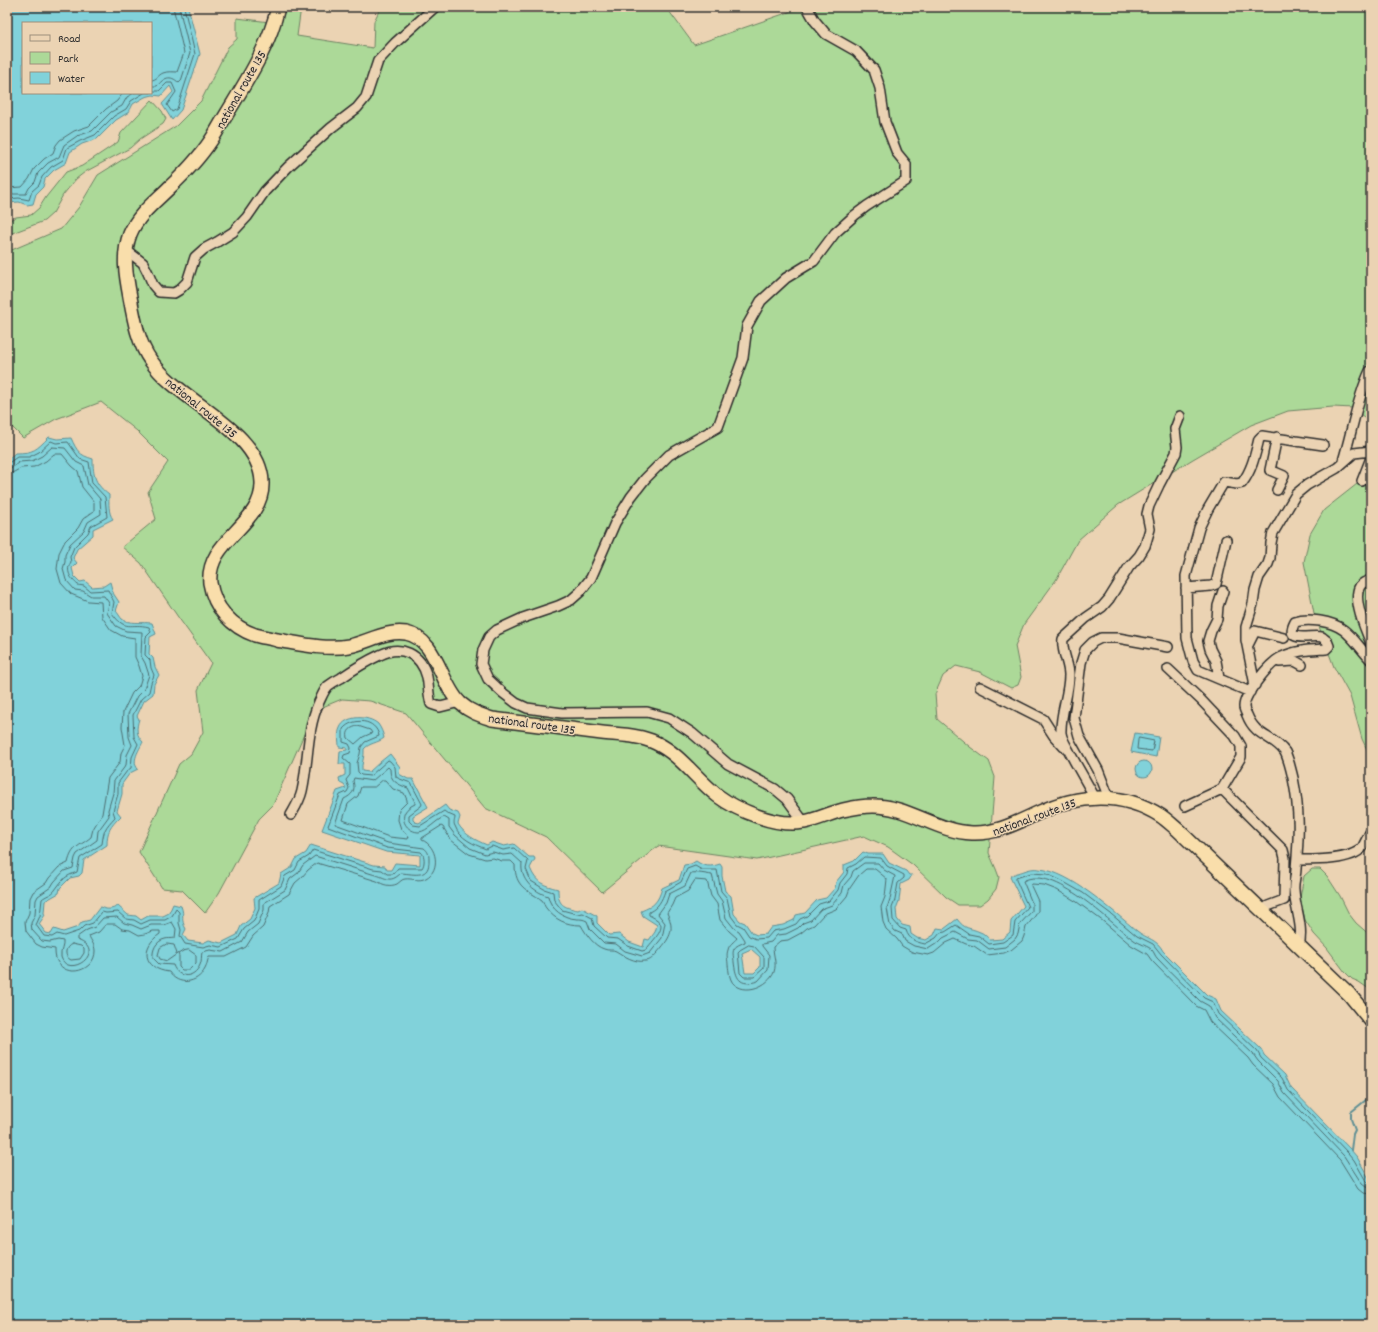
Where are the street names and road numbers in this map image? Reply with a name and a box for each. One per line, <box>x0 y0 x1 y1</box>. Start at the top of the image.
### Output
street label: national route 135 <box>212 48 272 133</box>
street label: national route 135 <box>160 374 240 444</box>
street label: national route 135 <box>487 710 576 741</box>
street label: national route 135 <box>990 794 1079 842</box>

